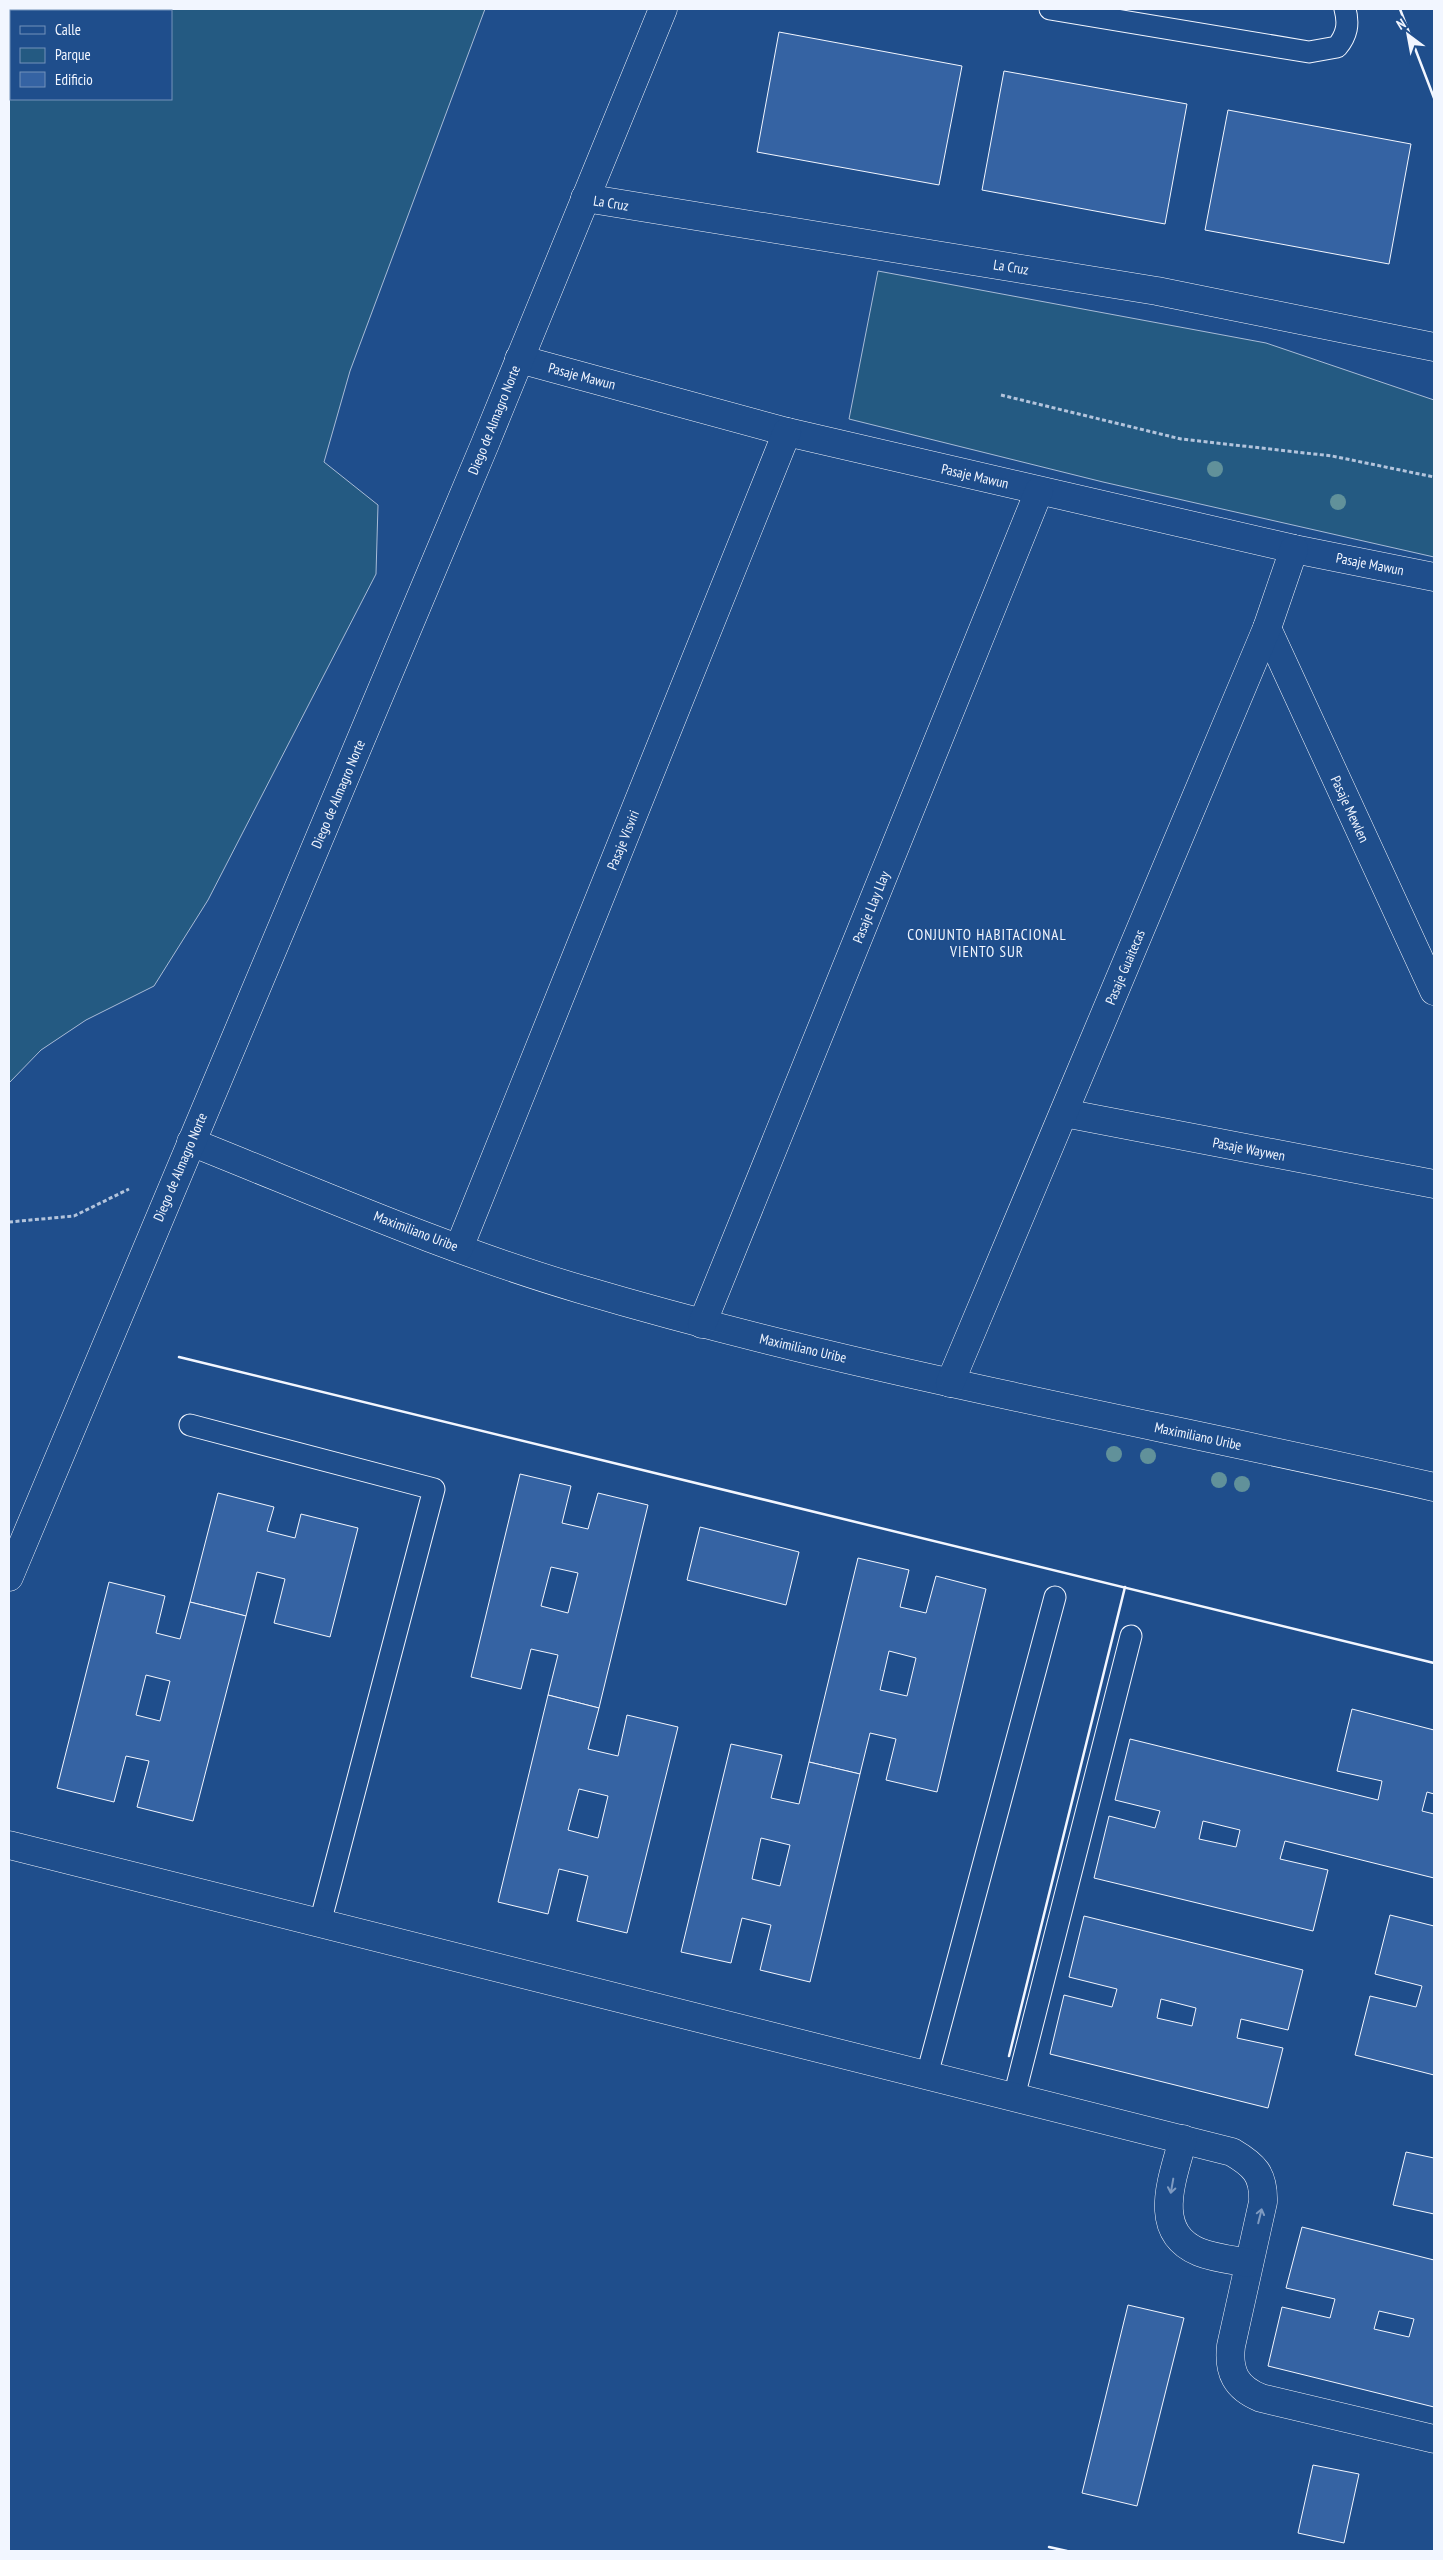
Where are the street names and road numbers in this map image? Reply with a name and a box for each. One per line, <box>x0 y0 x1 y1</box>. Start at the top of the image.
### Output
street label: La Cruz <box>592 191 630 215</box>
street label: La Cruz <box>992 255 1030 279</box>
street label: Pasaje Mawun <box>547 358 617 394</box>
street label: Diego de Almagro Norte <box>464 362 524 477</box>
street label: Pasaje Mawun <box>940 460 1010 492</box>
street label: Pasaje Mawun <box>1335 549 1405 579</box>
street label: Diego de Almagro Norte <box>307 737 369 851</box>
street label: Pasaje Mewlen <box>1327 773 1373 845</box>
street label: Pasaje Visviri <box>603 807 643 873</box>
street label: Pasaje Llay Llay <box>848 868 894 946</box>
street label: Pasaje Guaitecas <box>1101 926 1149 1007</box>
street label: Diego de Almagro Norte <box>149 1110 211 1224</box>
street label: Pasaje Waywen <box>1211 1133 1287 1165</box>
street label: Maximiliano Uribe <box>371 1207 461 1255</box>
street label: Maximiliano Uribe <box>758 1329 848 1367</box>
street label: Maximiliano Uribe <box>1153 1418 1243 1454</box>

